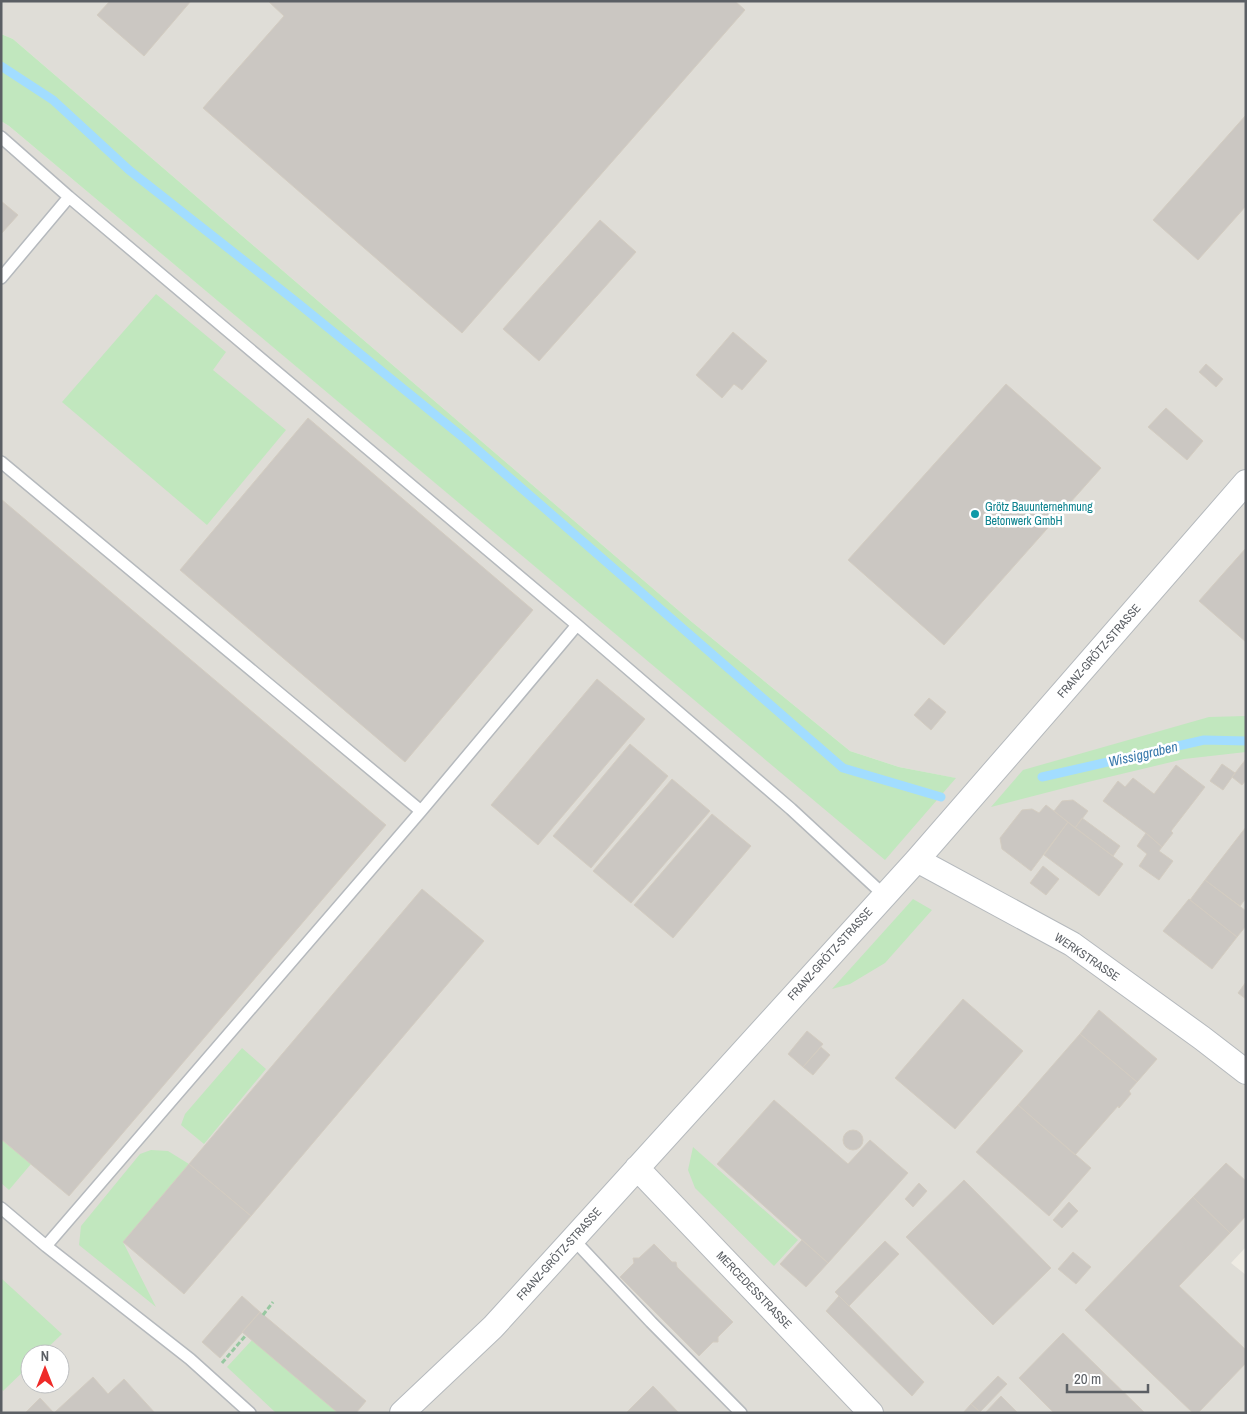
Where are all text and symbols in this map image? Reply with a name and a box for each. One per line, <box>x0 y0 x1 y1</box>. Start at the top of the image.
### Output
place label: Grötz Bauunternehmung Betonwerk GmbH <box>985 499 1093 529</box>
marker: Grötz Bauunternehmung Betonwerk GmbH <box>969 508 981 520</box>
street label: FRANZ-GRÖTZ-STRASSE <box>1053 600 1144 701</box>
water label: Wissiggraben <box>1107 737 1179 771</box>
street label: FRANZ-GRÖTZ-STRASSE <box>783 903 876 1004</box>
street label: WERKSTRASSE <box>1051 929 1123 985</box>
street label: FRANZ-GRÖTZ-STRASSE <box>512 1203 605 1304</box>
street label: MERCEDESSTRASSE <box>713 1248 795 1332</box>
north arrow <box>20 1344 70 1394</box>
text: N <box>41 1347 49 1365</box>
scale bar <box>1067 1362 1148 1394</box>
text: 20 m <box>1074 1368 1101 1389</box>

